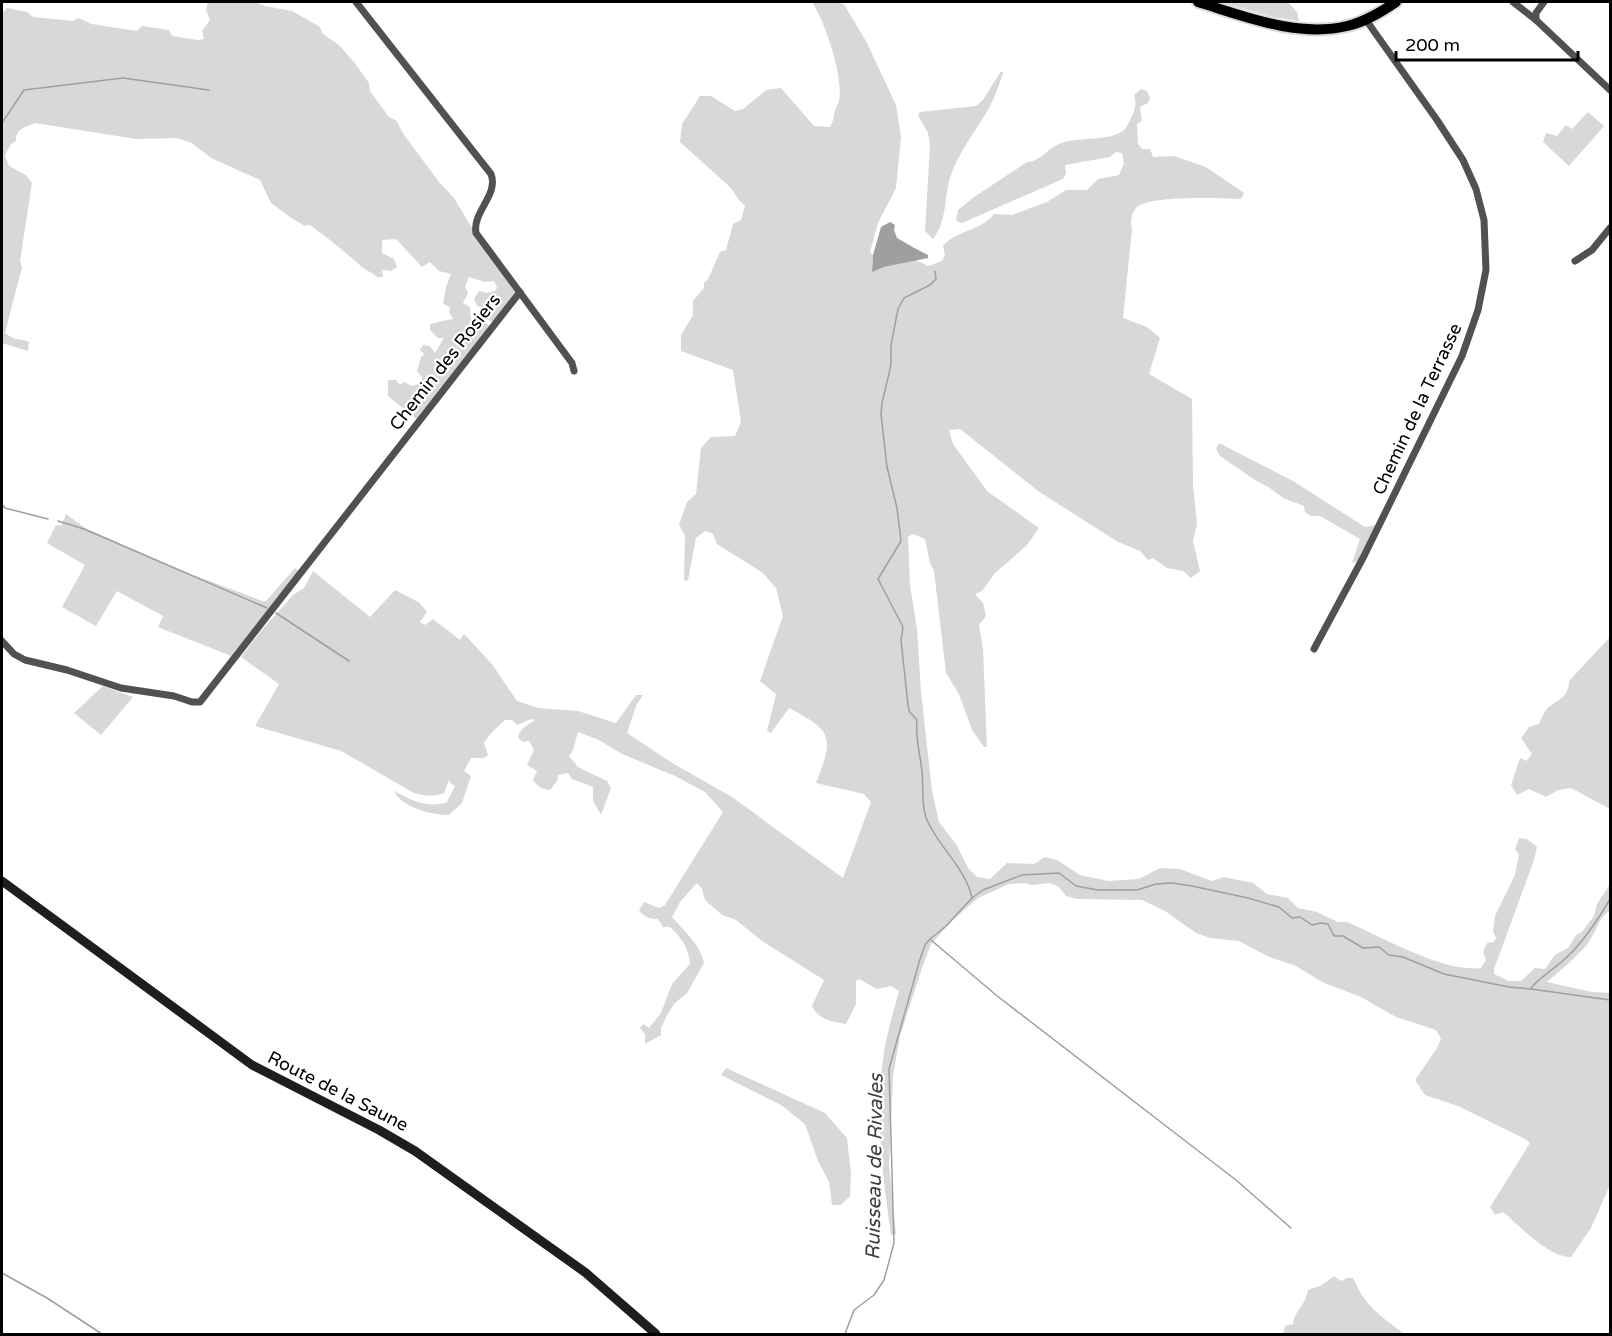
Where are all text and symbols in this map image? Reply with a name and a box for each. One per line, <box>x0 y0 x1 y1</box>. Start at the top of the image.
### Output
scale bar <box>1396 24 1578 62</box>
text: 200 m <box>1405 34 1460 56</box>
street label: Chemin des Rosiers <box>385 289 505 435</box>
street label: Chemin de la Terrasse <box>1367 320 1467 498</box>
street label: Route de la Saune <box>264 1046 412 1136</box>
water label: Ruisseau de Rivales <box>861 1072 889 1260</box>

